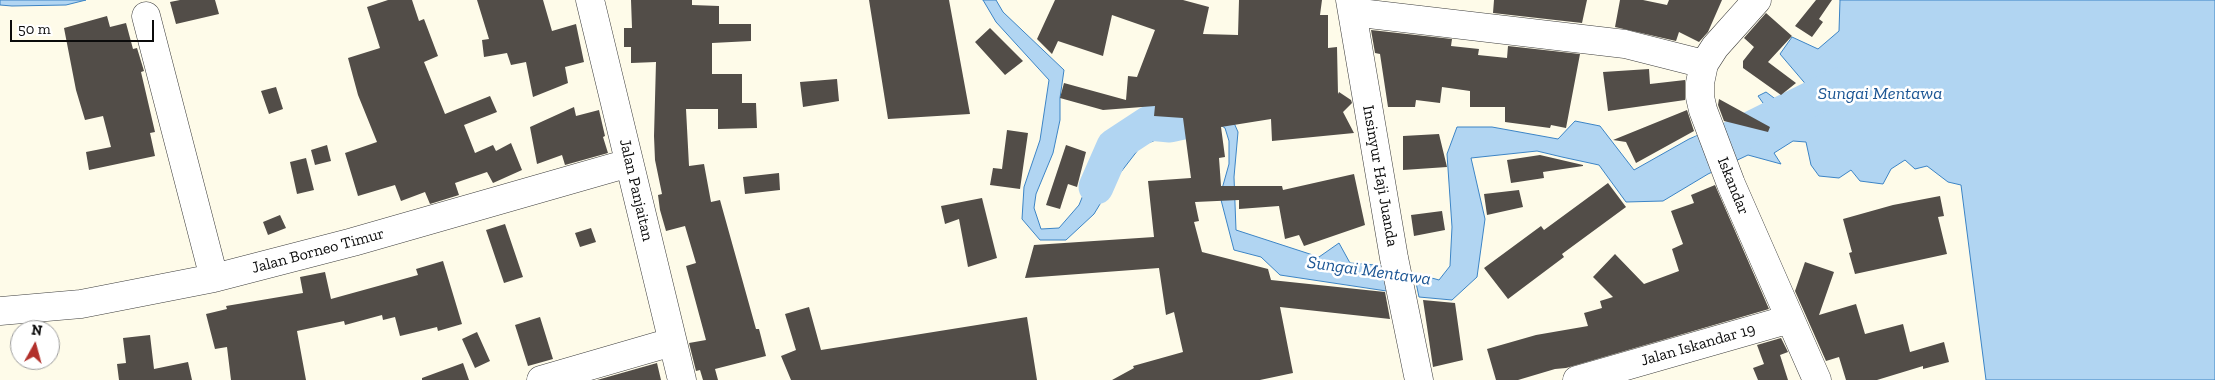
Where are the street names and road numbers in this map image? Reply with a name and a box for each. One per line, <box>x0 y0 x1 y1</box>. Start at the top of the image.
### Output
street label: Insinyur Haji Juanda <box>1358 104 1402 248</box>
street label: Jalan Panjaitan <box>615 137 657 243</box>
street label: Iskandar <box>1713 154 1753 218</box>
street label: Jalan Borneo Timur <box>250 224 386 278</box>
street label: Jalan Iskandar 19 <box>1639 319 1757 371</box>

